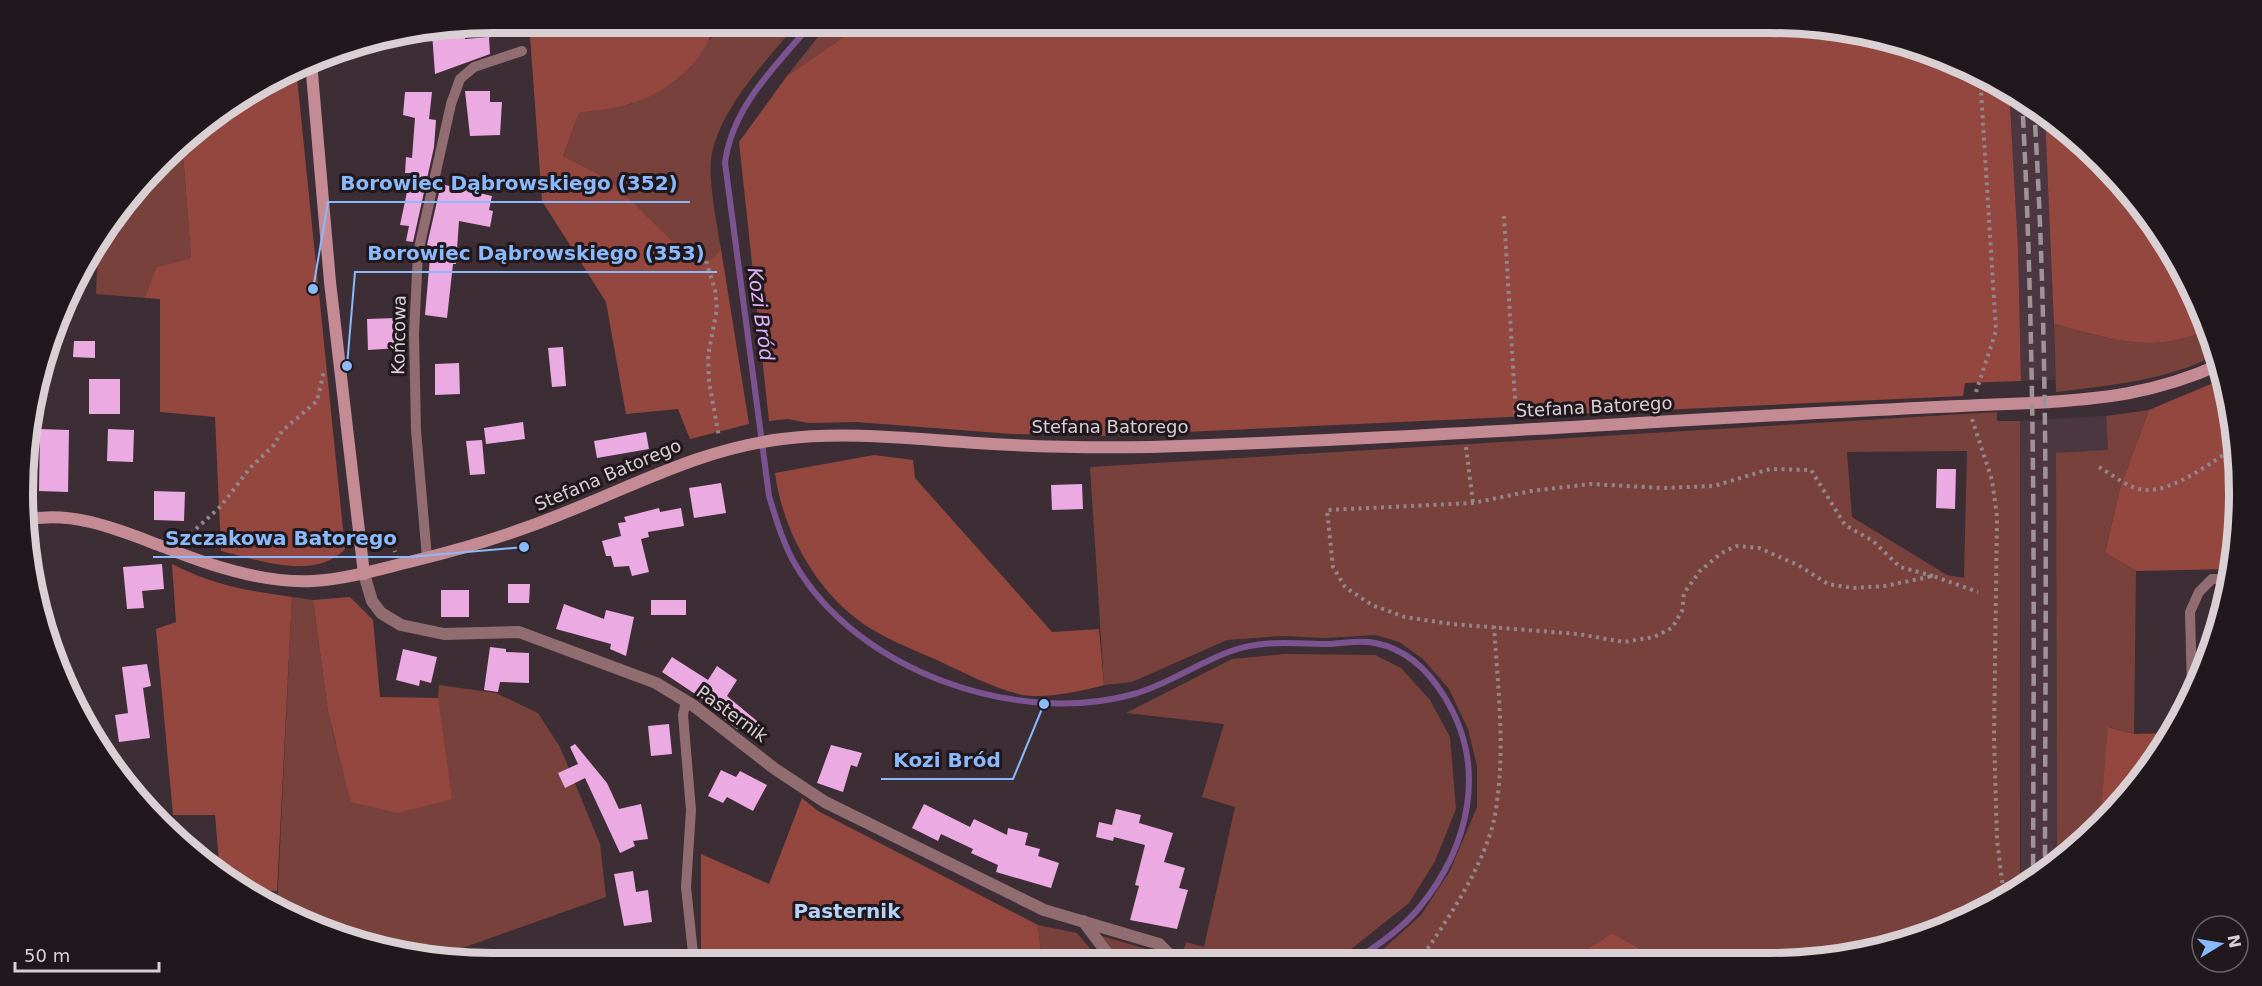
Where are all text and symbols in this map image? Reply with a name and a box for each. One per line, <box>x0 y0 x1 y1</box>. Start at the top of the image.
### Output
callout: Borowiec Dąbrowskiego (352) <box>328 164 690 202</box>
text: Borowiec Dąbrowskiego (352) <box>340 171 678 195</box>
callout: Borowiec Dąbrowskiego (353) <box>355 234 717 272</box>
text: Borowiec Dąbrowskiego (353) <box>367 241 705 265</box>
water label: Kozi Bród <box>743 266 779 362</box>
street label: Końcowa <box>387 295 410 375</box>
street label: Stefana Batorego <box>1515 392 1673 421</box>
street label: Stefana Batorego <box>1031 416 1189 437</box>
street label: Stefana Batorego <box>531 434 684 515</box>
callout: Szczakowa Batorego <box>153 519 409 557</box>
text: Szczakowa Batorego <box>165 526 397 550</box>
street label: Pasternik <box>693 681 772 747</box>
callout: Kozi Bród <box>881 741 1013 779</box>
text: Kozi Bród <box>893 748 1001 772</box>
district label: Pasternik <box>794 899 901 923</box>
north arrow <box>2190 914 2250 974</box>
text: N <box>2224 933 2245 950</box>
scale bar <box>15 935 159 973</box>
text: 50 m <box>24 945 70 966</box>

